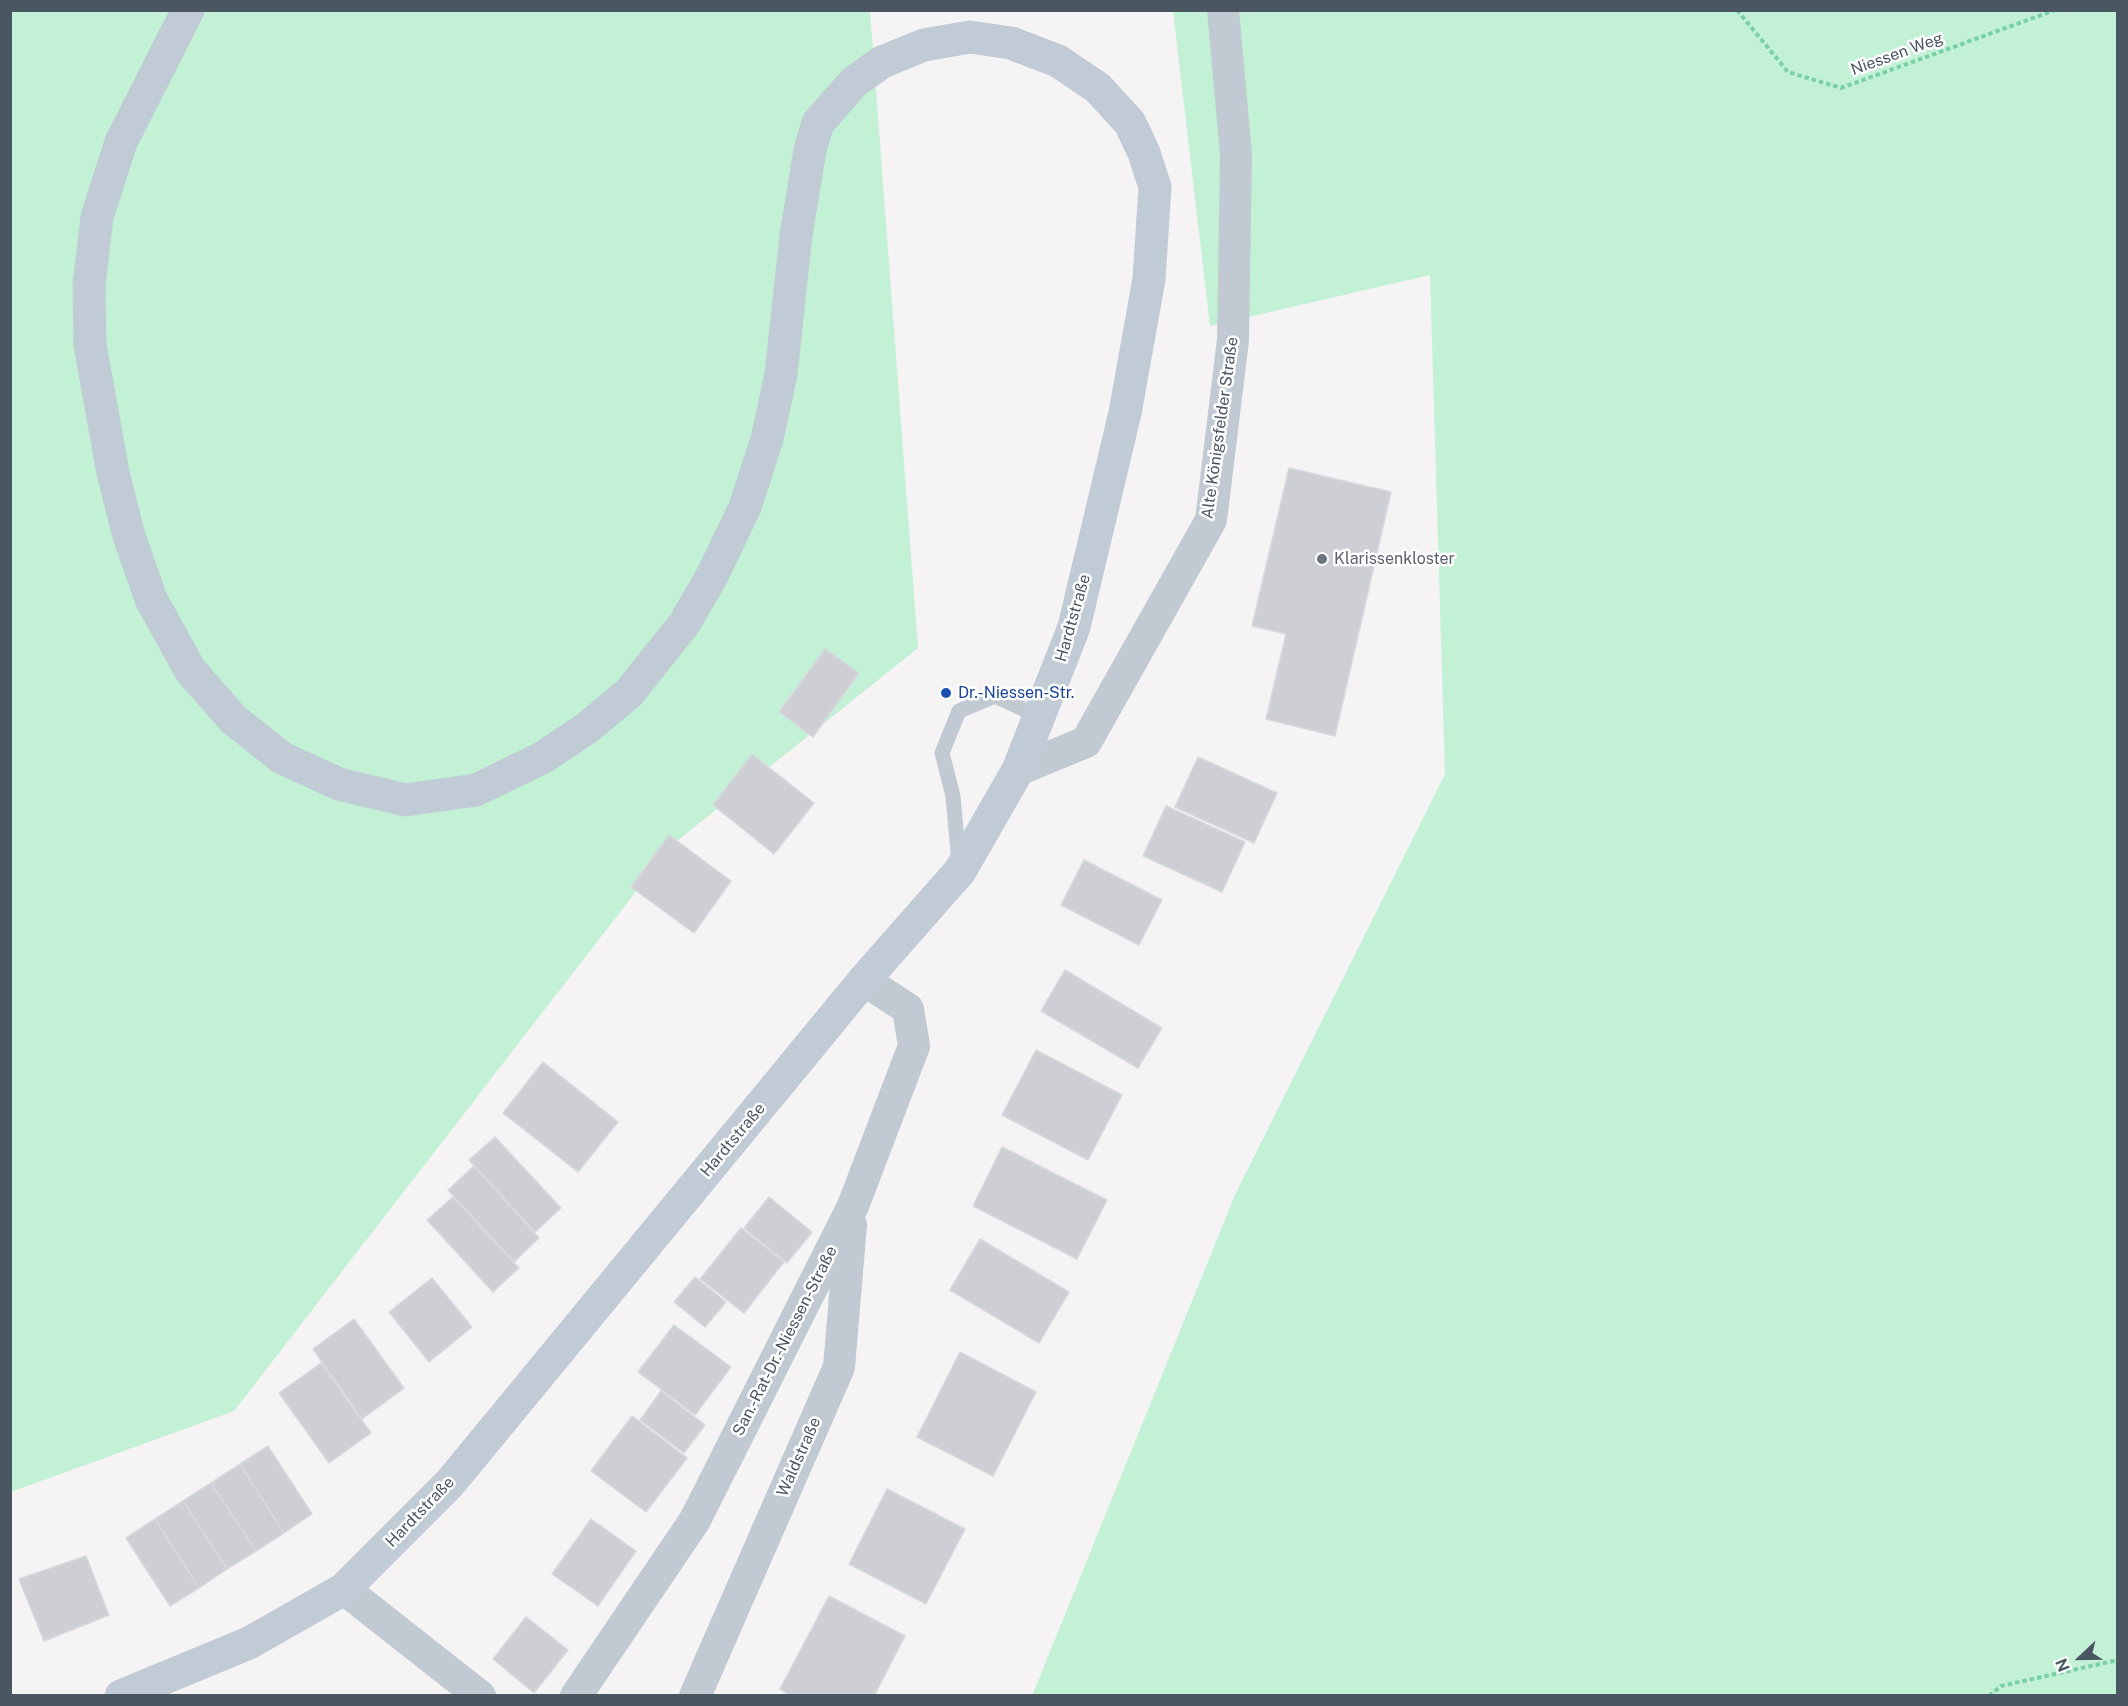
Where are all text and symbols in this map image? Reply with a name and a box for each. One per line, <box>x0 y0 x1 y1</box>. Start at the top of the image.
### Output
street label: Niessen Weg <box>1848 28 1946 80</box>
street label: Alte Königsfelder Straße <box>1198 336 1242 520</box>
place label: Klarissenkloster <box>1334 549 1455 569</box>
marker: Klarissenkloster <box>1315 552 1329 566</box>
street label: Hardtstraße <box>1051 572 1095 664</box>
place label: Dr.-Niessen-Str. <box>958 683 1074 703</box>
marker: Dr.-Niessen-Str. <box>939 686 953 700</box>
street label: Hardtstraße <box>697 1099 769 1181</box>
street label: San.-Rat-Dr.-Niessen-Straße <box>729 1243 841 1439</box>
street label: Waldstraße <box>773 1414 825 1500</box>
street label: Hardtstraße <box>382 1473 458 1551</box>
north arrow <box>2050 1628 2110 1688</box>
text: N <box>2052 1656 2074 1674</box>

